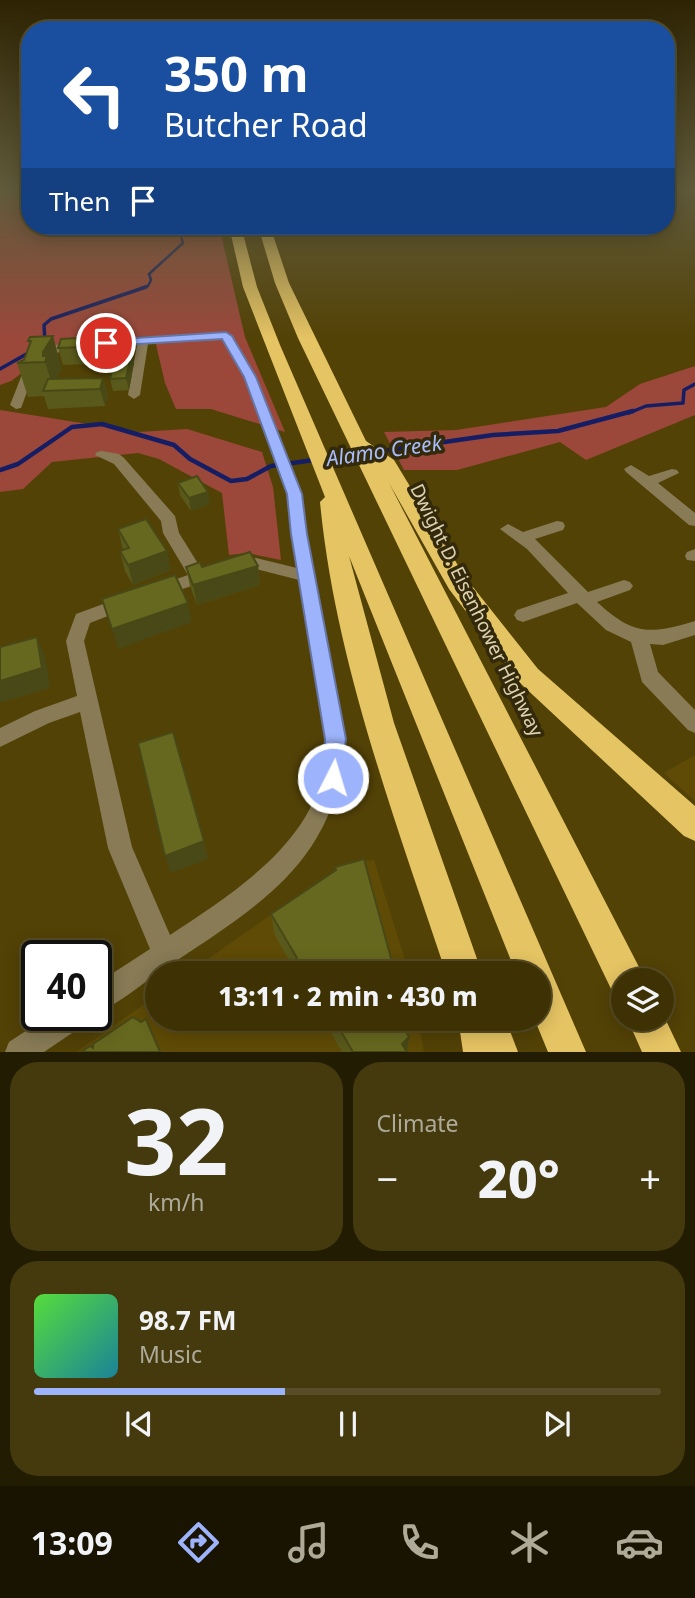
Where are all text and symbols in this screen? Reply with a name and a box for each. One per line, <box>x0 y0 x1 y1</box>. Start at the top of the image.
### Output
text: 350 m <box>164 40 309 106</box>
icon: left <box>49 49 140 140</box>
text: Butcher Road <box>164 103 368 146</box>
icon: arrive <box>124 182 162 220</box>
text: Then <box>49 183 110 219</box>
pin <box>76 313 136 373</box>
icon: arrive <box>87 324 125 362</box>
water label: Alamo Creek <box>322 428 445 472</box>
street label: Dwight D. Eisenhower Highway <box>404 479 550 741</box>
position arrow <box>296 741 370 815</box>
speed limit sign: 40 <box>21 940 112 1031</box>
map controls <box>611 968 674 1031</box>
button: layers <box>611 968 674 1031</box>
text: 13:11 · 2 min · 430 m <box>218 978 478 1014</box>
text: 32 <box>124 1078 228 1202</box>
text: Climate <box>377 1107 459 1139</box>
text: 20° <box>478 1142 560 1213</box>
text: − <box>377 1152 398 1204</box>
text: + <box>639 1152 661 1204</box>
text: km/h <box>148 1186 205 1218</box>
text: 98.7 FM <box>139 1302 236 1338</box>
text: Music <box>139 1338 202 1370</box>
icon: previous <box>120 1405 158 1443</box>
icon: pause <box>329 1405 367 1443</box>
icon: next <box>538 1405 576 1443</box>
icon: directions <box>174 1518 223 1567</box>
icon: music <box>284 1518 333 1567</box>
icon: phone <box>395 1518 444 1567</box>
icon: climate <box>505 1518 554 1567</box>
icon: car <box>615 1518 664 1567</box>
text: 13:09 <box>31 1521 113 1564</box>

